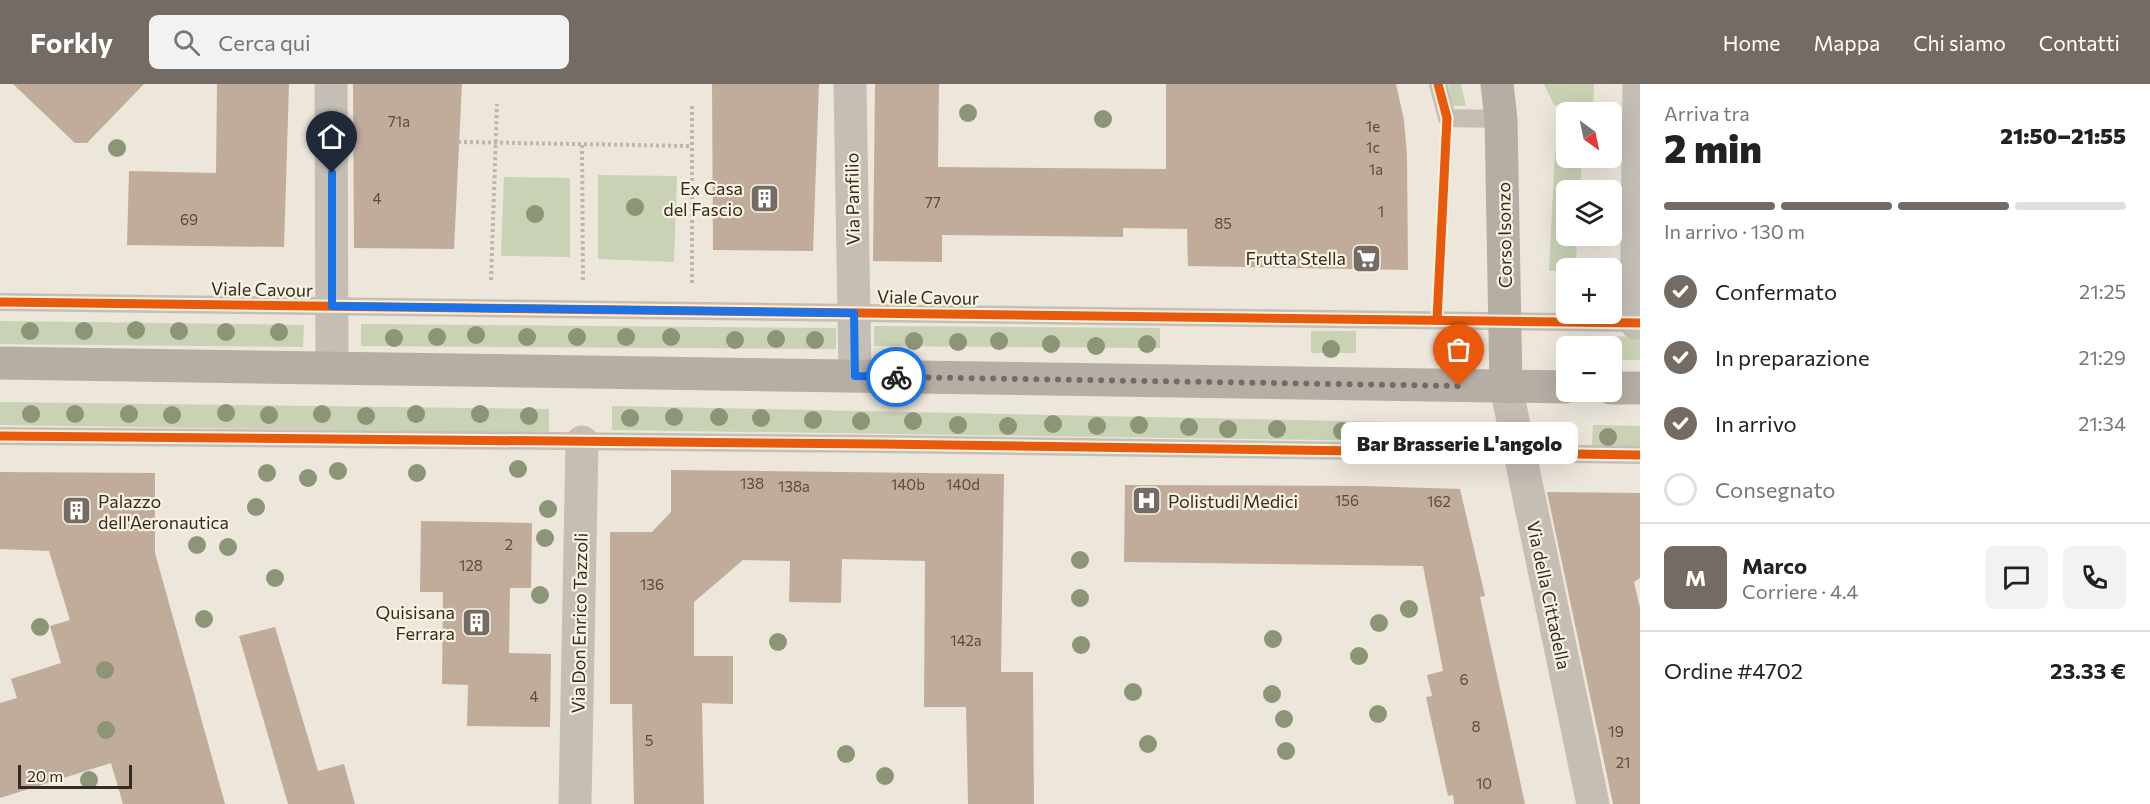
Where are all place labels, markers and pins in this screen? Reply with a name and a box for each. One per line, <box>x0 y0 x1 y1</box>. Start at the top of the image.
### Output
pin <box>306 111 357 173</box>
place label: Ex Casa del Fascio <box>663 177 743 220</box>
building icon: Ex Casa del Fascio <box>748 182 780 214</box>
supermarket icon: Frutta Stella <box>1351 242 1383 274</box>
place label: Frutta Stella <box>1245 247 1346 269</box>
pin <box>1433 324 1484 386</box>
callout: Bar Brasserie L'angolo <box>1340 422 1577 464</box>
hospital icon: Polistudi Medici <box>1131 485 1163 517</box>
place label: Palazzo dell'Aeronautica <box>98 490 229 533</box>
place label: Polistudi Medici <box>1168 490 1298 512</box>
building icon: Palazzo dell'Aeronautica <box>61 495 93 527</box>
place label: Quisisana Ferrara <box>375 601 455 644</box>
building icon: Quisisana Ferrara <box>460 606 492 638</box>

